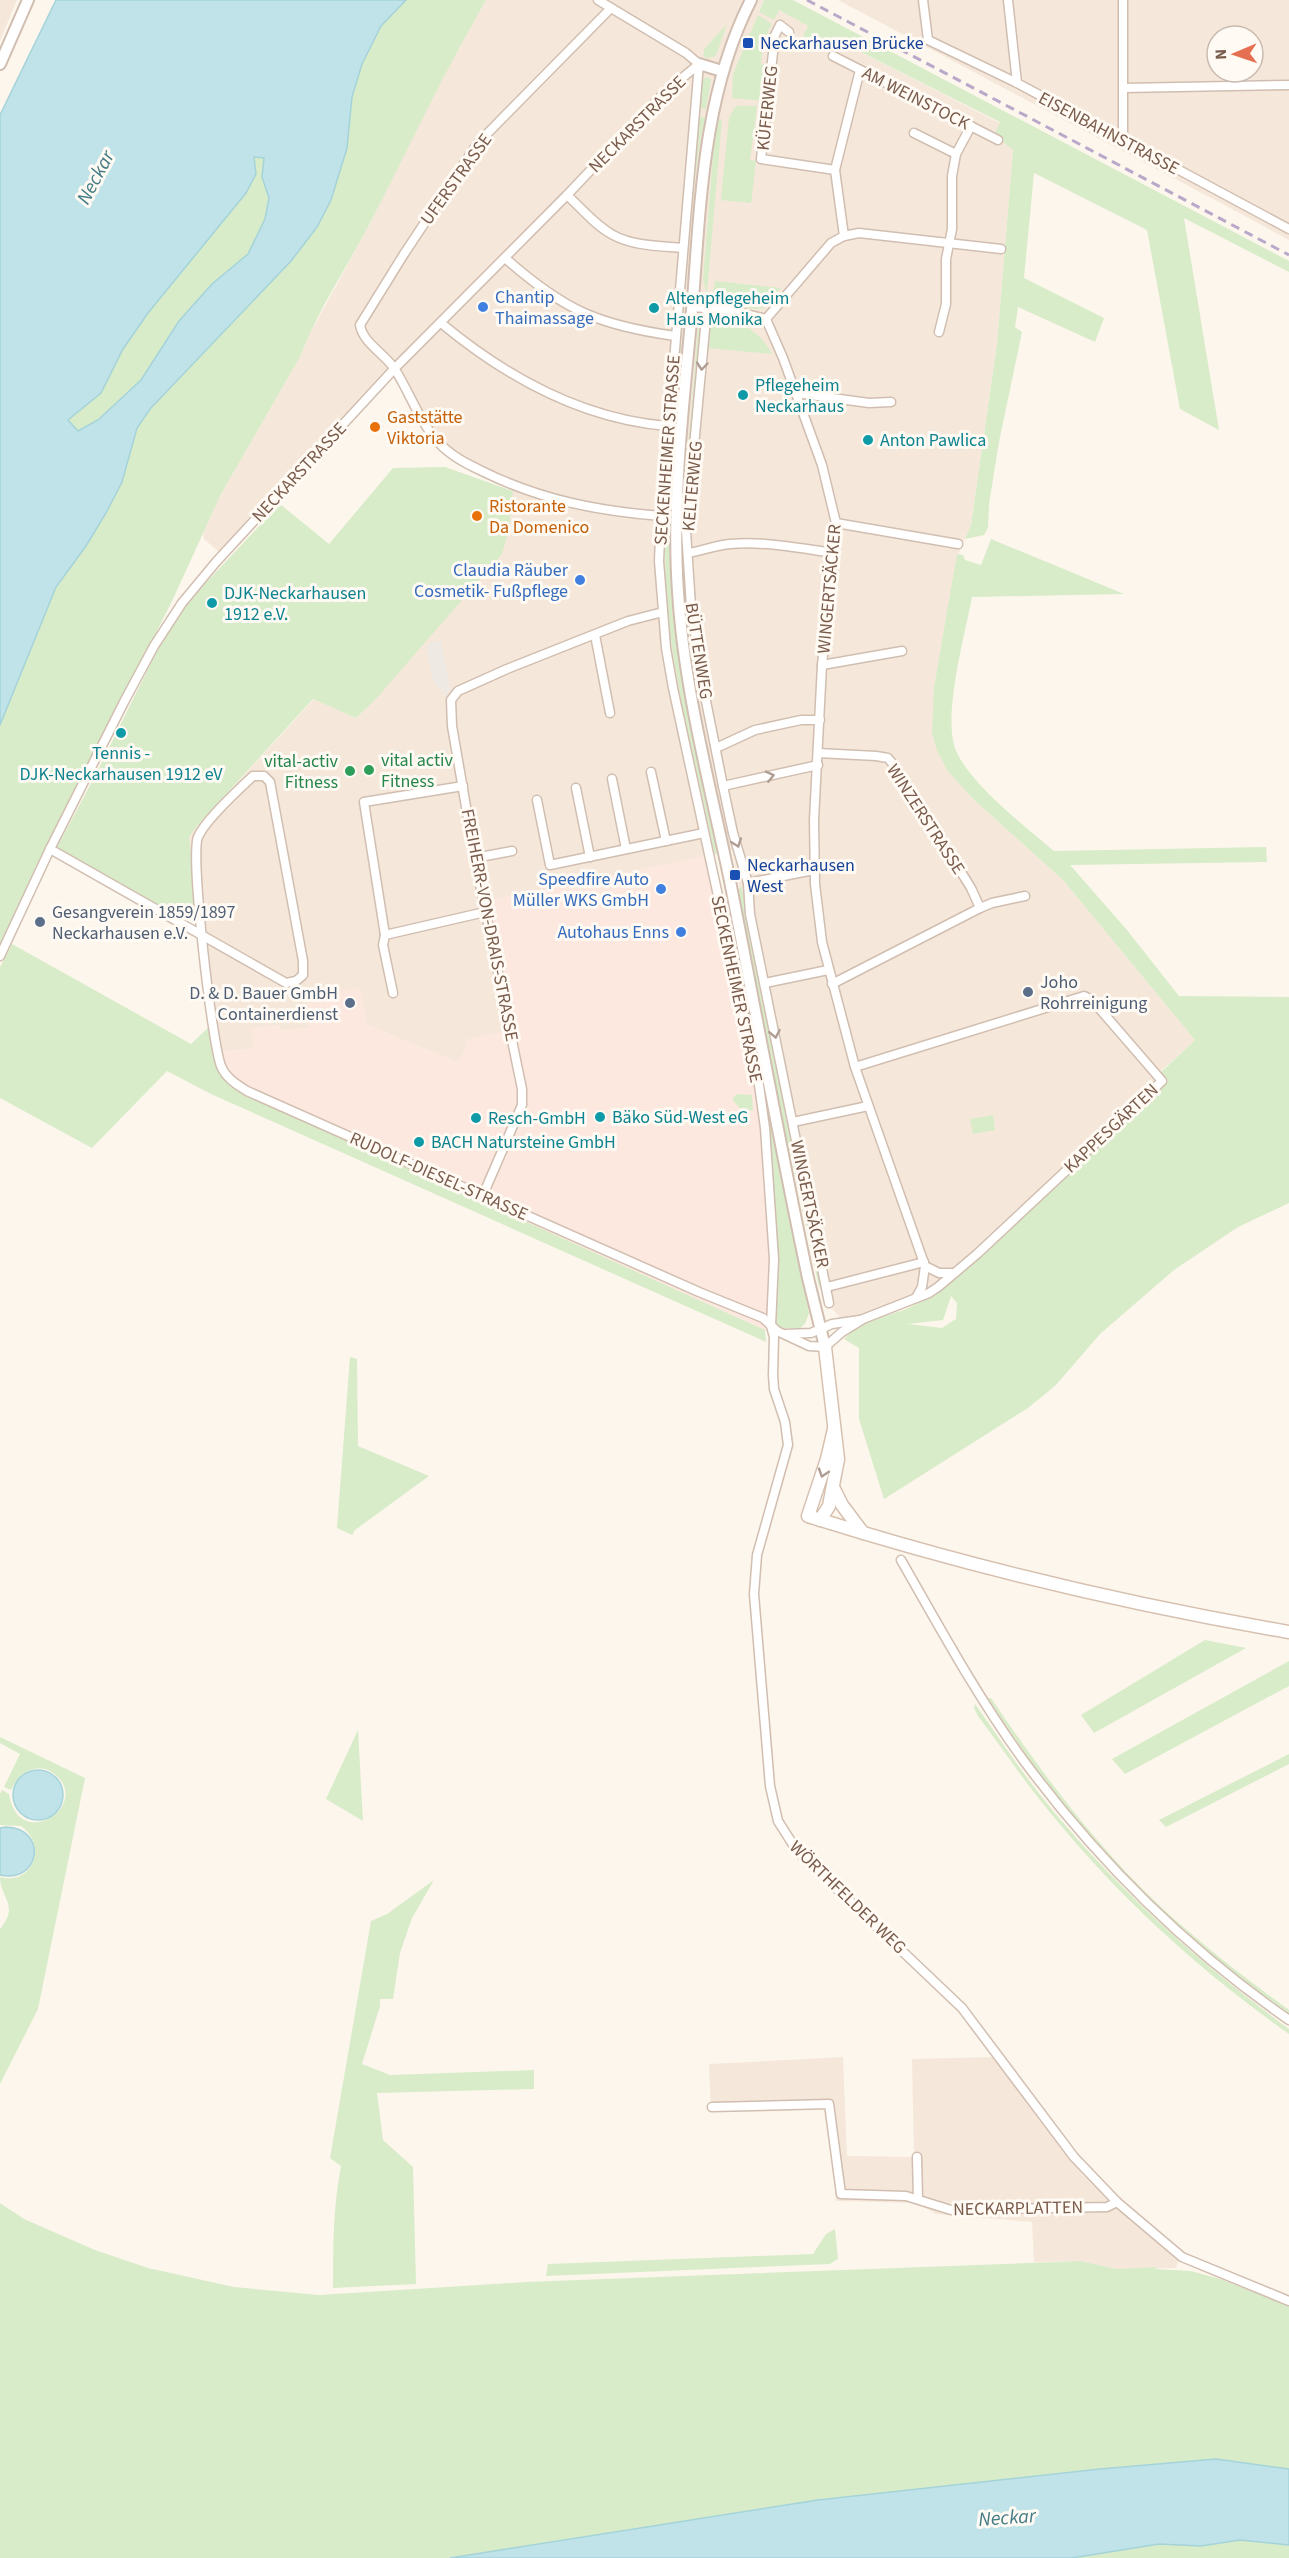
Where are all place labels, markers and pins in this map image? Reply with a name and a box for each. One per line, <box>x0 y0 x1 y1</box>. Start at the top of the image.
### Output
place label: Neckarhausen Brücke <box>760 31 924 56</box>
marker: Neckarhausen Brücke <box>741 36 755 50</box>
place label: Chantip Thaimassage <box>495 285 594 331</box>
place label: Altenpflegeheim Haus Monika <box>666 286 789 332</box>
marker: Chantip Thaimassage <box>476 300 490 314</box>
marker: Altenpflegeheim Haus Monika <box>647 301 661 315</box>
place label: Pflegeheim Neckarhaus <box>755 373 844 419</box>
marker: Pflegeheim Neckarhaus <box>736 388 750 402</box>
place label: Gaststätte Viktoria <box>387 405 463 451</box>
marker: Gaststätte Viktoria <box>368 420 382 434</box>
place label: Anton Pawlica <box>880 428 986 453</box>
marker: Anton Pawlica <box>861 433 875 447</box>
place label: Ristorante Da Domenico <box>489 494 589 540</box>
marker: Ristorante Da Domenico <box>470 509 484 523</box>
place label: Claudia Räuber Cosmetik- Fußpflege <box>414 558 569 604</box>
marker: Claudia Räuber Cosmetik- Fußpflege <box>573 573 587 587</box>
place label: DJK-Neckarhausen 1912 e.V. <box>224 581 366 627</box>
marker: DJK-Neckarhausen 1912 e.V. <box>205 596 219 610</box>
marker: Tennis - DJK-Neckarhausen 1912 eV <box>114 726 128 740</box>
place label: Tennis - DJK-Neckarhausen 1912 eV <box>19 741 223 787</box>
place label: vital activ Fitness <box>381 748 453 794</box>
place label: vital-activ Fitness <box>264 749 339 795</box>
marker: vital activ Fitness <box>362 763 376 777</box>
marker: vital-activ Fitness <box>343 764 357 778</box>
place label: Neckarhausen West <box>747 853 855 899</box>
place label: Speedfire Auto Müller WKS GmbH <box>513 867 649 913</box>
marker: Neckarhausen West <box>728 868 742 882</box>
marker: Speedfire Auto Müller WKS GmbH <box>654 882 668 896</box>
place label: Gesangverein 1859/1897 Neckarhausen e.V. <box>52 900 236 946</box>
marker: Gesangverein 1859/1897 Neckarhausen e.V. <box>33 915 47 929</box>
place label: Autohaus Enns <box>557 920 669 945</box>
marker: Autohaus Enns <box>674 925 688 939</box>
place label: Joho Rohrreinigung <box>1040 970 1147 1016</box>
place label: D. & D. Bauer GmbH Containerdienst <box>189 981 338 1027</box>
marker: Joho Rohrreinigung <box>1021 985 1035 999</box>
marker: D. & D. Bauer GmbH Containerdienst <box>343 996 357 1010</box>
place label: Bäko Süd-West eG <box>612 1105 748 1130</box>
place label: Resch-GmbH <box>488 1106 586 1131</box>
marker: Bäko Süd-West eG <box>593 1110 607 1124</box>
marker: Resch-GmbH <box>469 1111 483 1125</box>
place label: BACH Natursteine GmbH <box>431 1130 616 1155</box>
marker: BACH Natursteine GmbH <box>412 1135 426 1149</box>

